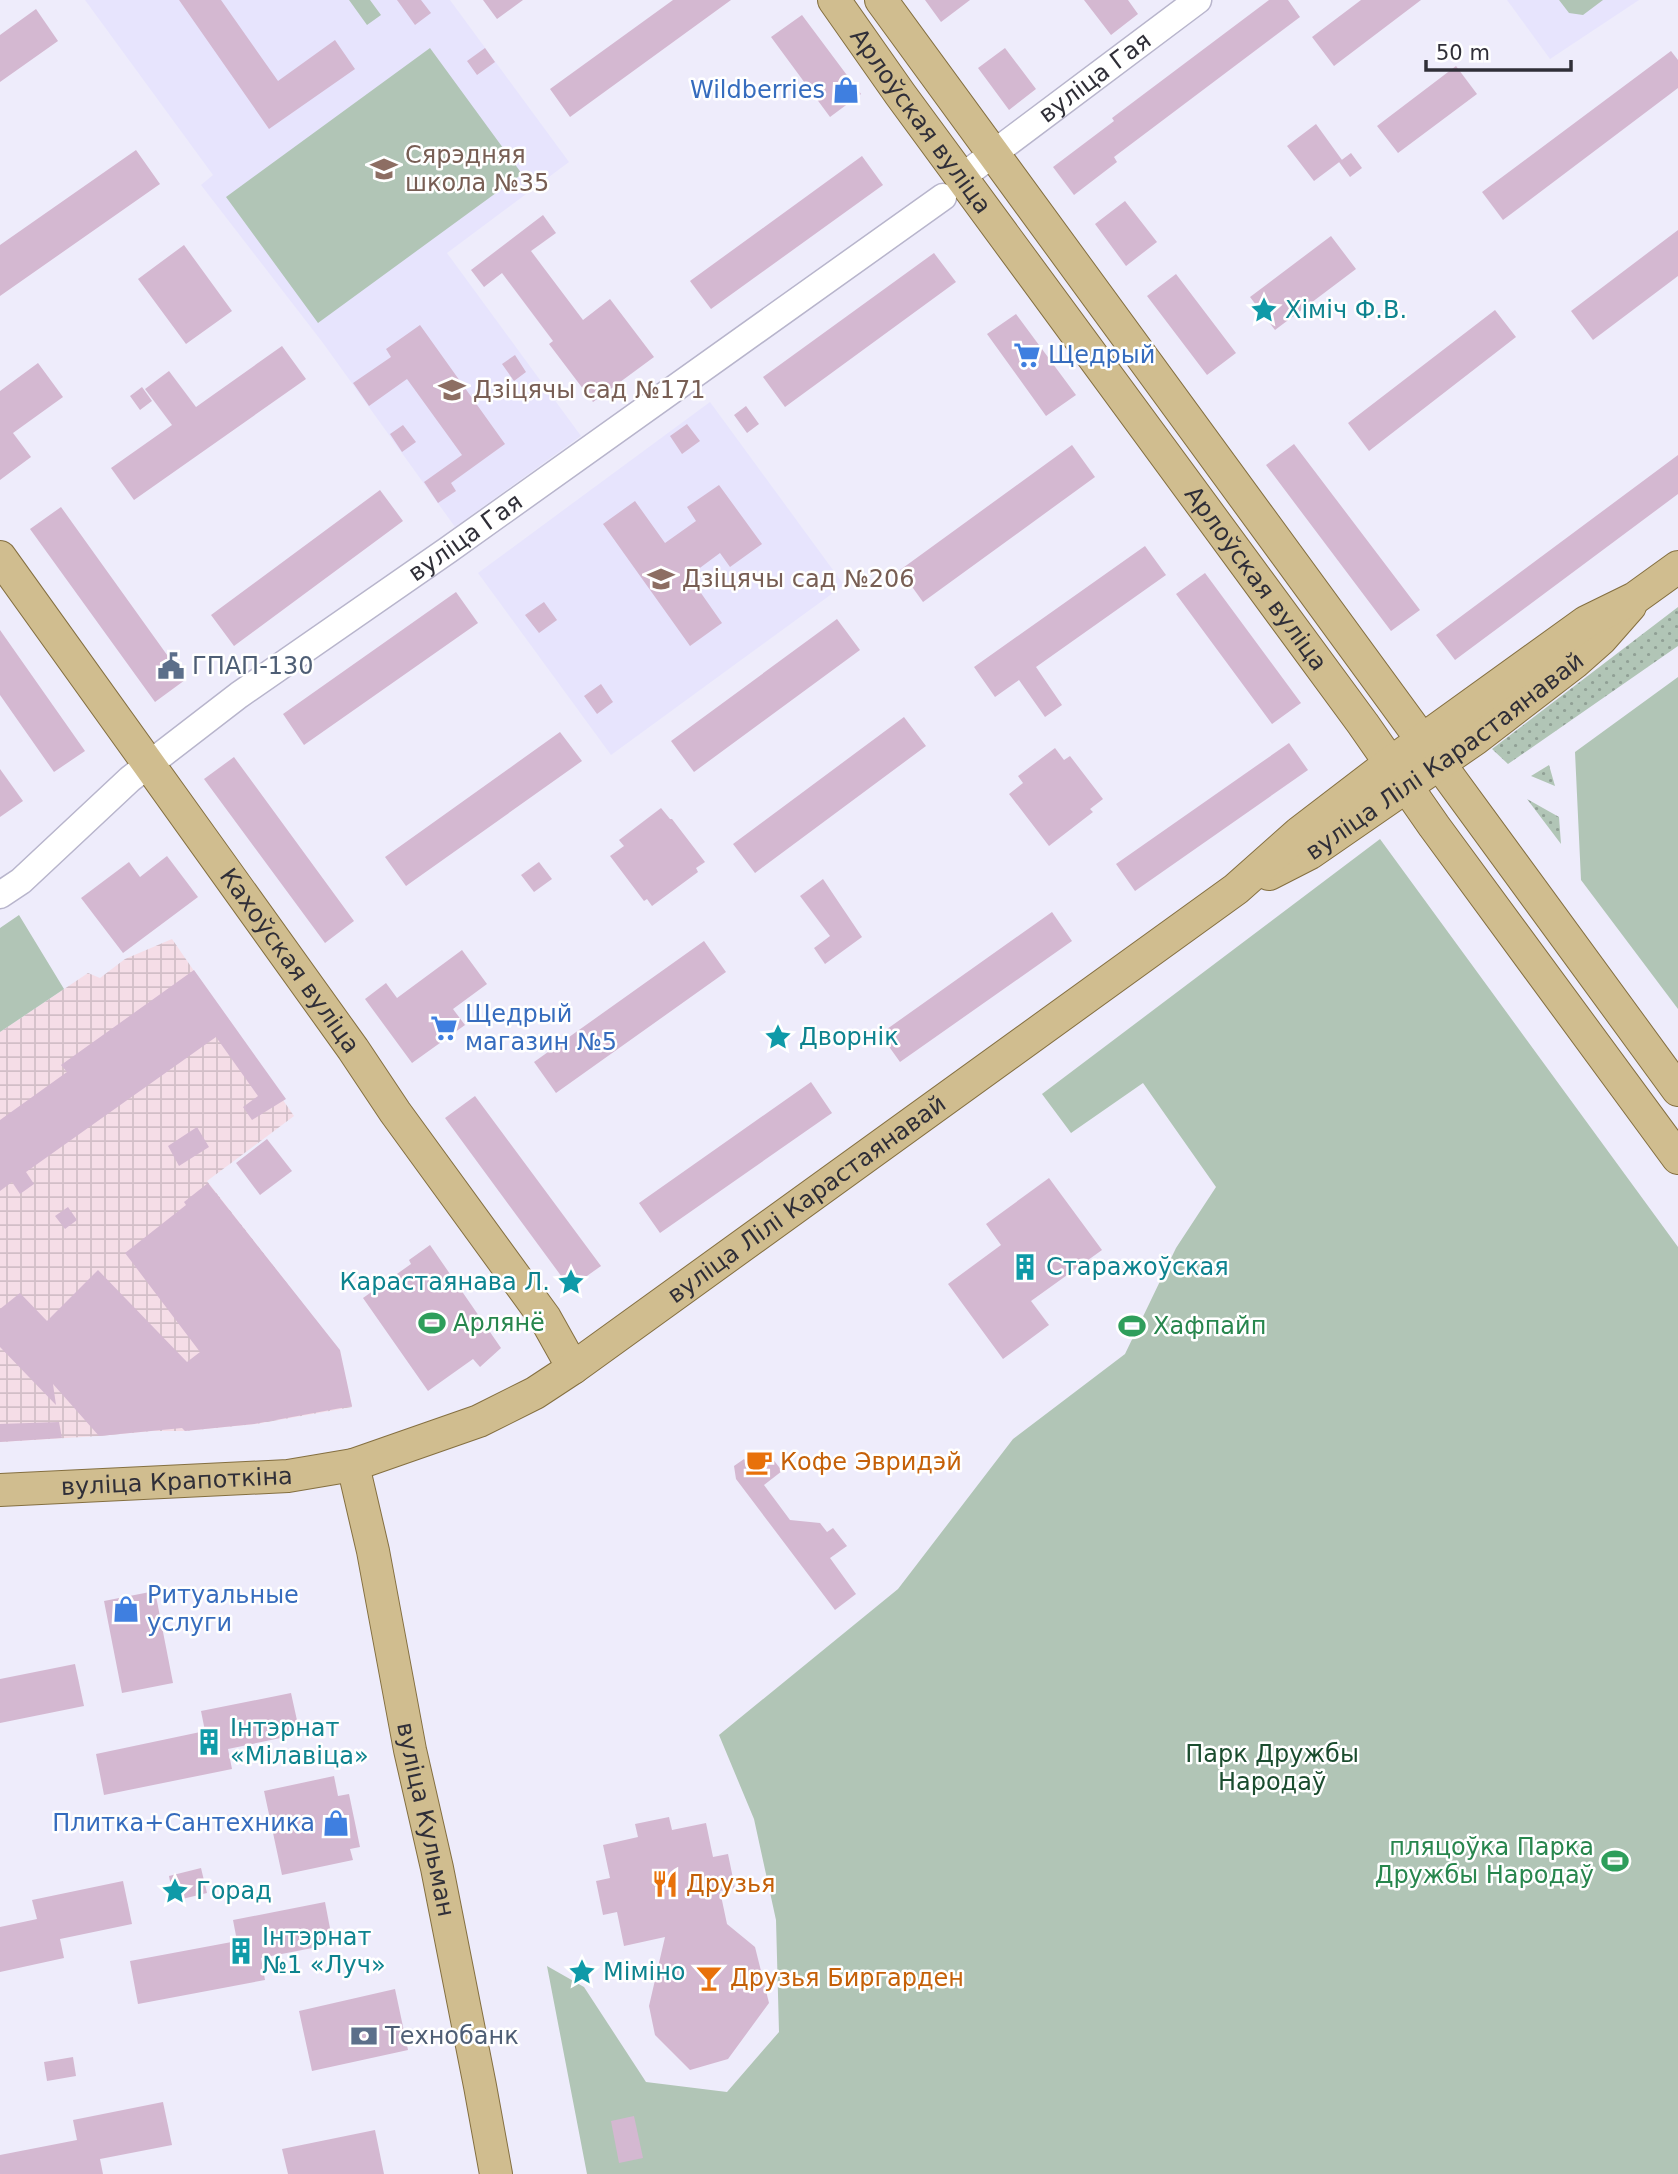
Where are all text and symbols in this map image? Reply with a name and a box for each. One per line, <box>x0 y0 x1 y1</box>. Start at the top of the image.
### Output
street label: Арлоўская вуліца <box>844 23 997 219</box>
street label: вуліца Гая <box>1033 26 1156 128</box>
scale bar <box>1426 28 1571 72</box>
text: 50 m <box>1436 41 1490 65</box>
shop icon: Wildberries <box>831 75 861 105</box>
place label: Wildberries <box>690 76 825 104</box>
place label: Сярэдняя школа №35 <box>405 141 549 197</box>
school or university icon: Сярэдняя школа №35 <box>369 154 399 184</box>
place icon: Хіміч Ф.В. <box>1249 295 1279 325</box>
place label: Хіміч Ф.В. <box>1285 296 1407 324</box>
supermarket icon: Щедрый <box>1012 340 1042 370</box>
place label: Щедрый <box>1048 341 1155 369</box>
school or university icon: Дзіцячы сад №171 <box>437 375 467 405</box>
place label: Дзіцячы сад №171 <box>473 376 706 404</box>
street label: Арлоўская вуліца <box>1179 481 1333 676</box>
street label: вуліца Гая <box>403 488 528 587</box>
school or university icon: Дзіцячы сад №206 <box>646 564 676 594</box>
place label: Дзіцячы сад №206 <box>682 565 915 593</box>
street label: вуліца Лілі Карастаянавай <box>1300 646 1589 866</box>
public building icon: ГПАП-130 <box>156 651 186 681</box>
place label: ГПАП-130 <box>192 652 314 680</box>
street label: Кахоўская вуліца <box>214 863 365 1059</box>
place label: Щедрый магазин №5 <box>465 1000 617 1056</box>
supermarket icon: Щедрый магазин №5 <box>429 1013 459 1043</box>
place icon: Дворнік <box>763 1022 793 1052</box>
place label: Дворнік <box>799 1023 899 1051</box>
street label: вуліца Лілі Карастаянавай <box>662 1089 951 1309</box>
building icon: Старажоўская <box>1010 1252 1040 1282</box>
place label: Старажоўская <box>1046 1253 1229 1281</box>
place icon: Карастаянава Л. <box>556 1267 586 1297</box>
place label: Карастаянава Л. <box>339 1268 550 1296</box>
sports icon: Арлянё <box>417 1308 447 1338</box>
place label: Арлянё <box>453 1309 545 1337</box>
sports icon: Хафпайп <box>1117 1311 1147 1341</box>
place label: Хафпайп <box>1153 1312 1266 1340</box>
cafe icon: Кофе Эвридэй <box>744 1447 774 1477</box>
place label: Кофе Эвридэй <box>780 1448 962 1476</box>
street label: вуліца Крапоткіна <box>60 1462 293 1501</box>
place label: Ритуальные услуги <box>147 1581 299 1637</box>
shop icon: Ритуальные услуги <box>111 1594 141 1624</box>
place label: Інтэрнат «Мілавіца» <box>230 1714 369 1770</box>
street label: вуліца Кульман <box>391 1720 460 1919</box>
building icon: Інтэрнат «Мілавіца» <box>194 1727 224 1757</box>
park label: Парк Дружбы Народаў <box>1185 1740 1359 1796</box>
shop icon: Плитка+Сантехника <box>321 1808 351 1838</box>
place label: Плитка+Сантехника <box>52 1809 315 1837</box>
place label: пляцоўка Парка Дружбы Народаў <box>1375 1833 1594 1889</box>
sports icon: пляцоўка Парка Дружбы Народаў <box>1600 1846 1630 1876</box>
restaurant icon: Друзья <box>650 1869 680 1899</box>
place label: Друзья <box>686 1870 776 1898</box>
place icon: Горад <box>160 1876 190 1906</box>
place label: Горад <box>196 1877 272 1905</box>
place label: Інтэрнат №1 «Луч» <box>262 1923 386 1979</box>
building icon: Інтэрнат №1 «Луч» <box>226 1936 256 1966</box>
place icon: Міміно <box>567 1957 597 1987</box>
place label: Міміно <box>603 1958 686 1986</box>
bar icon: Друзья Биргарден <box>694 1963 724 1993</box>
place label: Друзья Биргарден <box>730 1964 964 1992</box>
bank icon: Технобанк <box>349 2021 379 2051</box>
place label: Технобанк <box>384 2022 519 2050</box>

